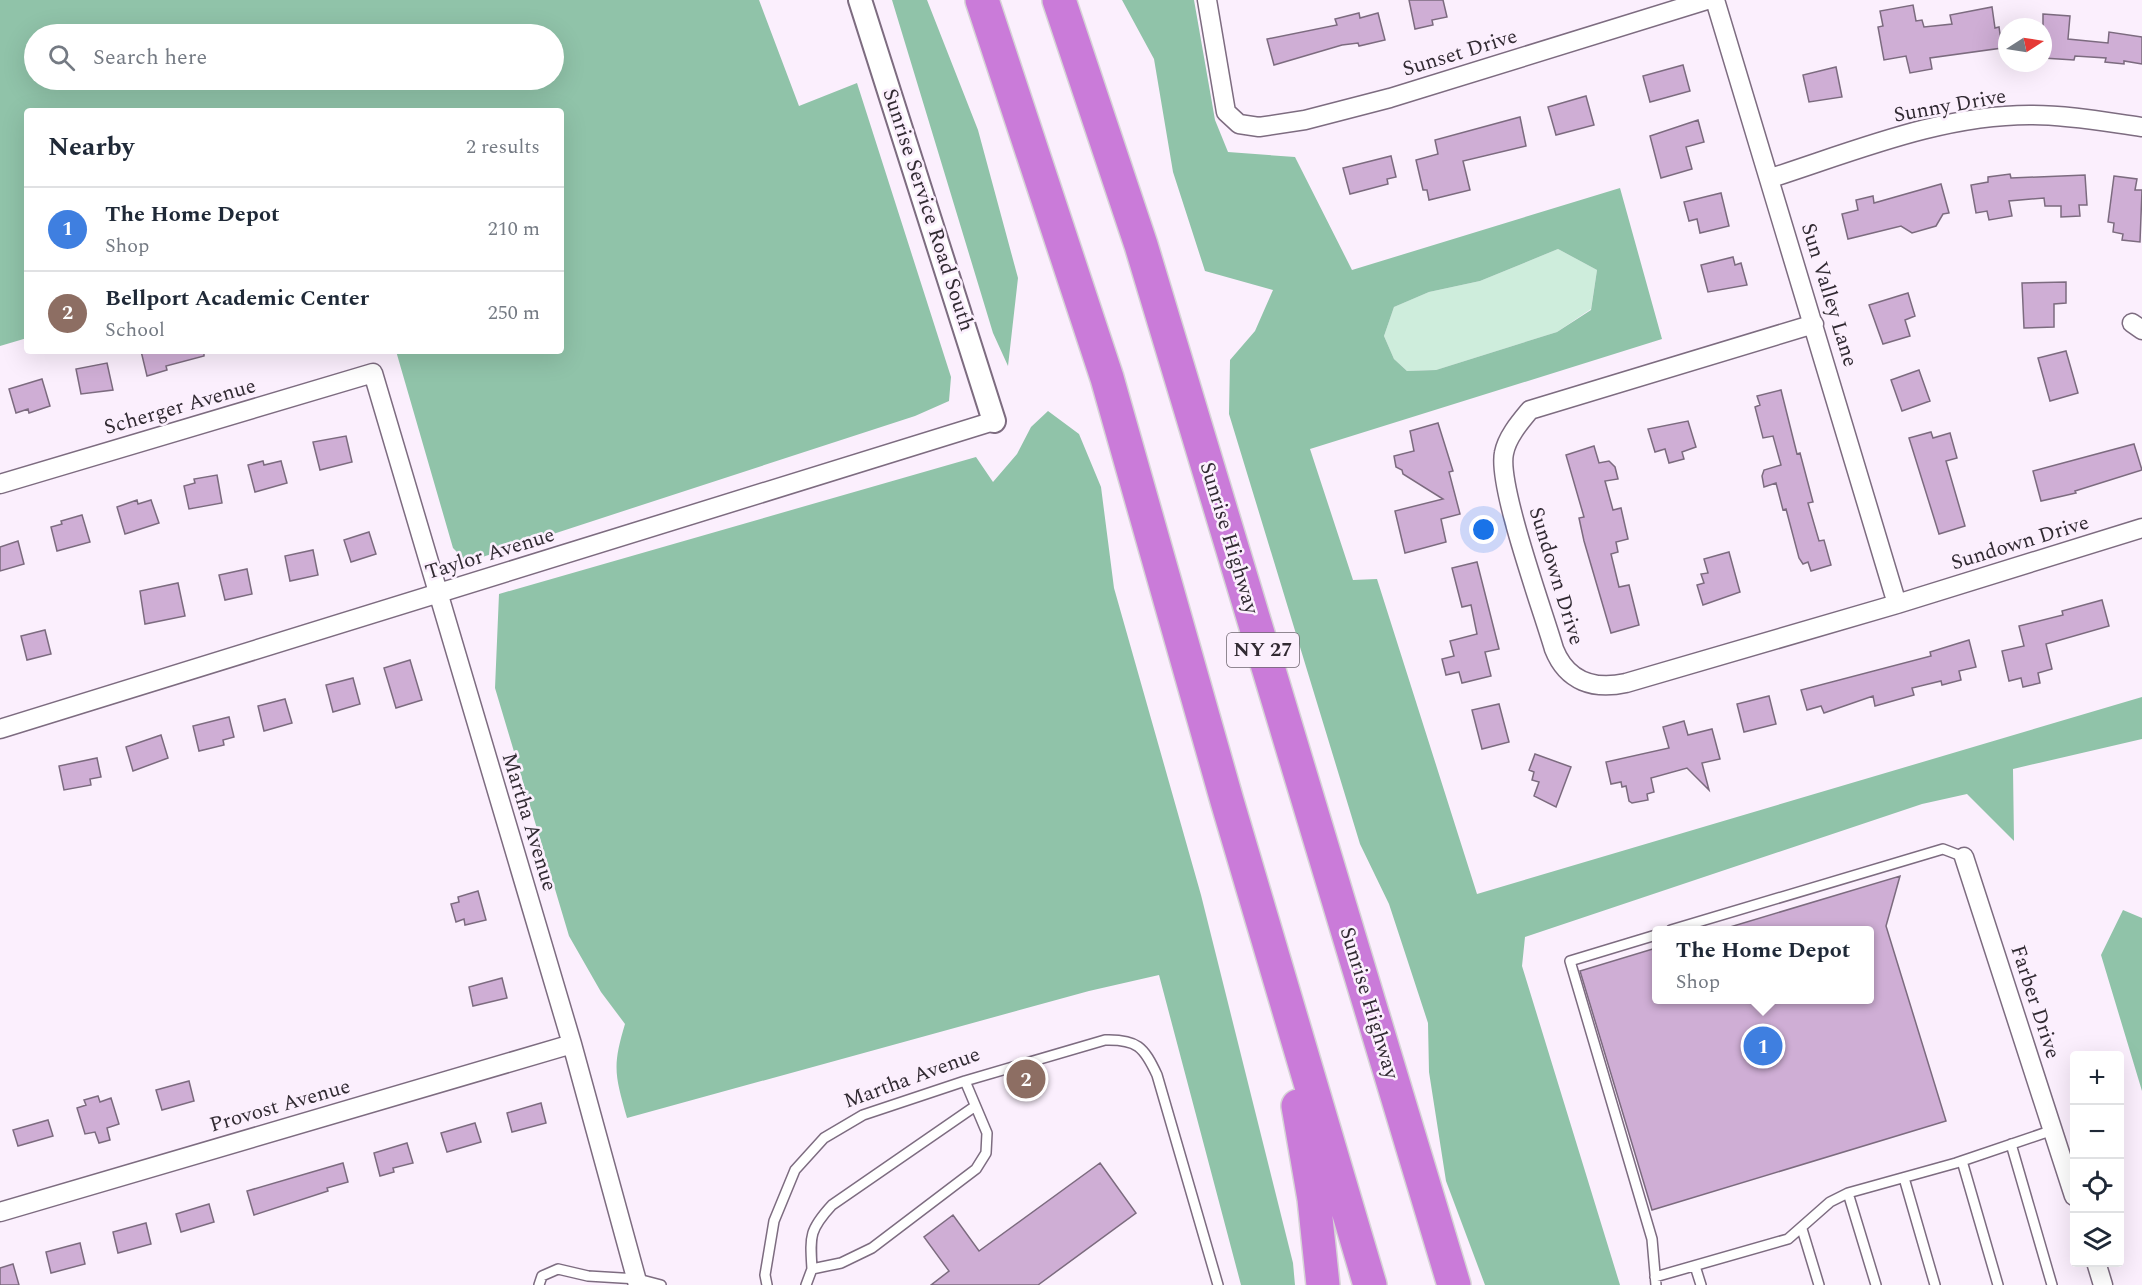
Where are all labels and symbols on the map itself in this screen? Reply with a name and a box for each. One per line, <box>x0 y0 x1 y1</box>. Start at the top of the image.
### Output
north arrow <box>1998 18 2052 72</box>
street label: Sunset Drive <box>1399 20 1521 86</box>
street label: Sunny Drive <box>1891 80 2009 132</box>
street label: Sunrise Service Road South <box>874 84 982 336</box>
street label: Sun Valley Lane <box>1792 219 1866 371</box>
street label: Scherger Avenue <box>100 370 260 444</box>
street label: Sunrise Highway <box>1191 458 1268 619</box>
street label: Sundown Drive <box>1520 503 1592 649</box>
street label: Sundown Drive <box>1947 507 2093 579</box>
your location <box>1469 515 1498 544</box>
street label: Taylor Avenue <box>421 519 559 589</box>
road number: NY 27 <box>1227 633 1299 667</box>
street label: Martha Avenue <box>493 749 565 895</box>
street label: Sunrise Highway <box>1331 923 1408 1084</box>
street label: Farber Drive <box>2002 941 2068 1063</box>
pin: 1 <box>1744 1024 1782 1068</box>
street label: Martha Avenue <box>839 1038 985 1118</box>
pin: 2 <box>1006 1056 1046 1102</box>
street label: Provost Avenue <box>206 1071 354 1141</box>

